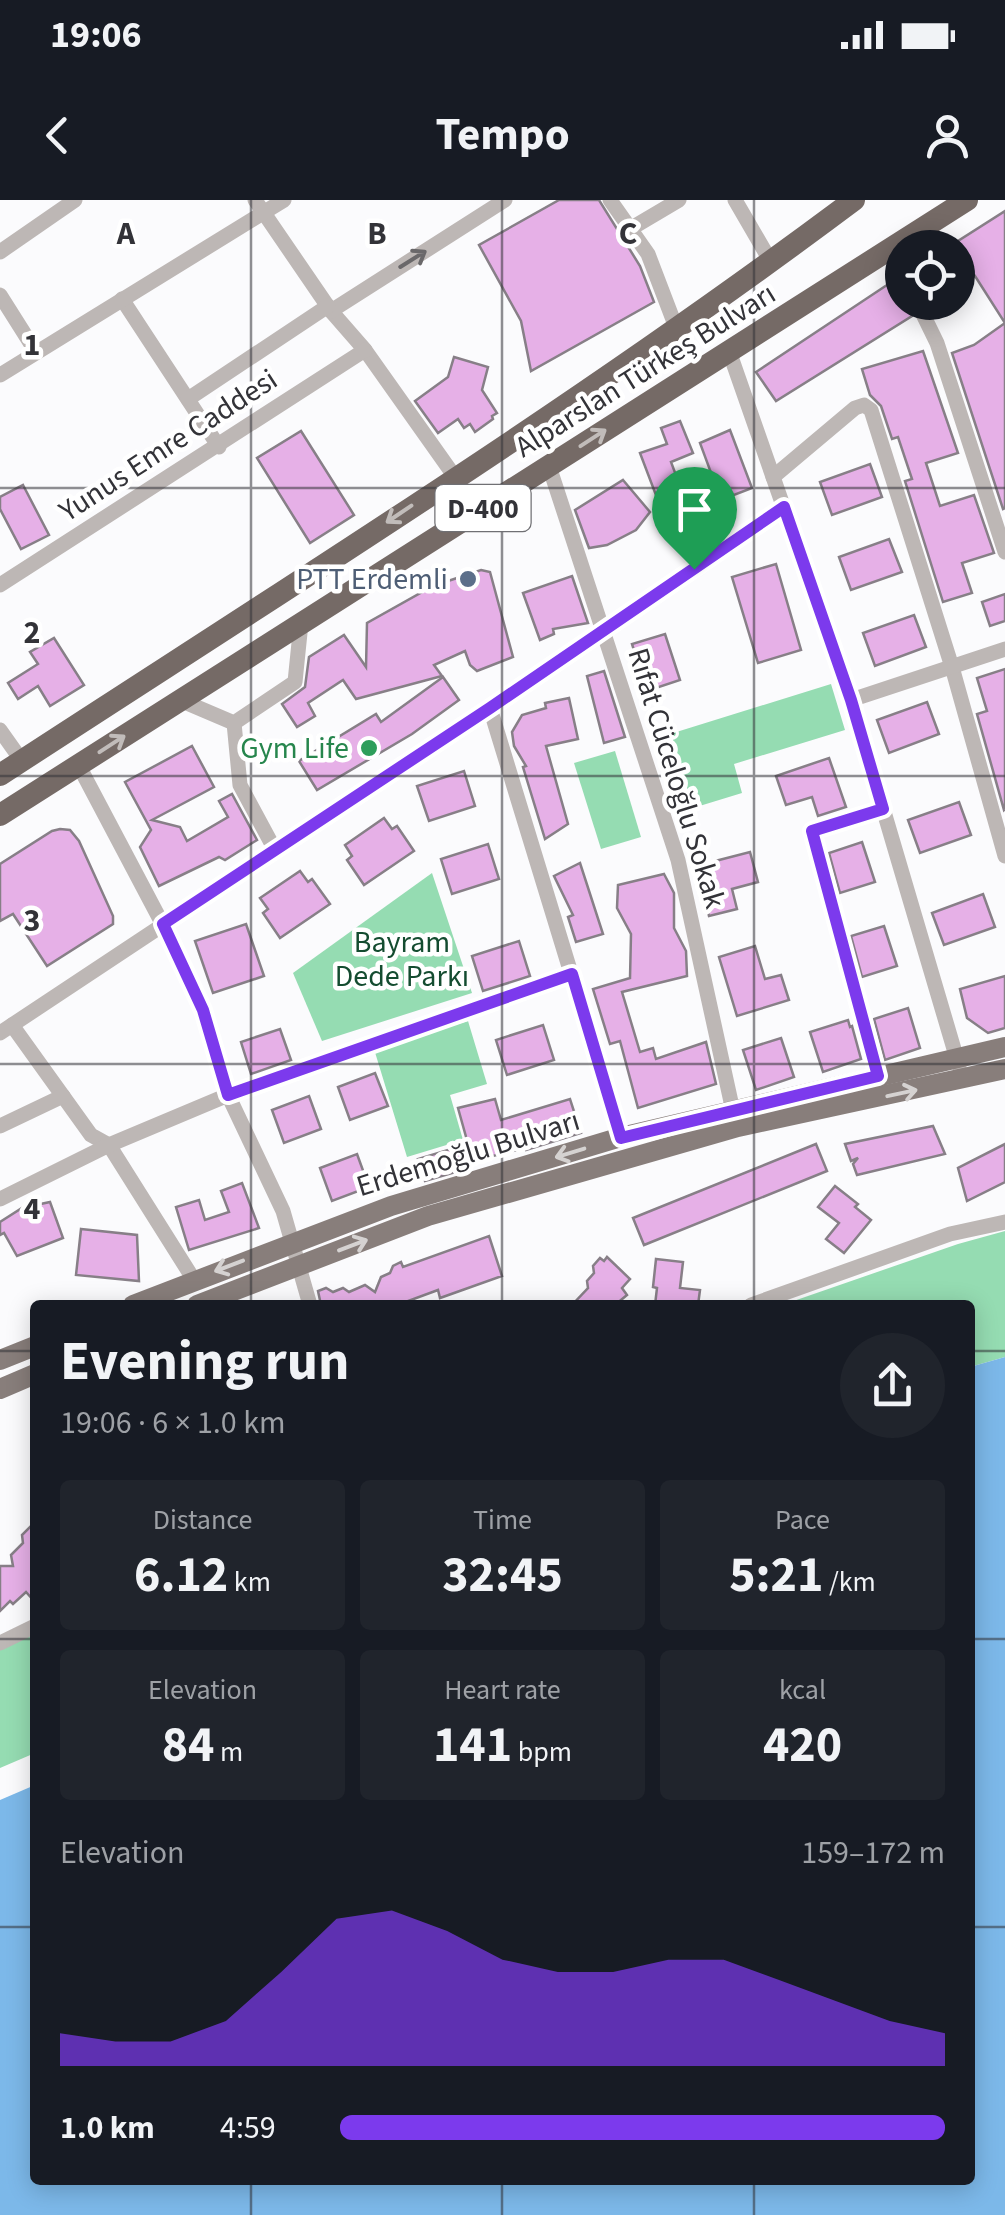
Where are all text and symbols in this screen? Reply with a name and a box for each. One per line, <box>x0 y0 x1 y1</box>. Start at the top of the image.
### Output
text: 19:06 <box>50 8 142 62</box>
text: Tempo <box>435 103 570 167</box>
icon: back <box>30 108 85 163</box>
icon: person <box>920 108 975 163</box>
text: A <box>116 211 136 257</box>
text: B <box>367 211 387 257</box>
text: C <box>619 211 637 257</box>
map controls <box>885 230 975 320</box>
button: locate <box>885 230 975 320</box>
one-way arrow <box>399 248 427 269</box>
street label: Alparslan Türkeş Bulvarı <box>506 273 784 468</box>
text: 1 <box>24 322 40 368</box>
street label: Yunus Emre Caddesi <box>50 359 286 533</box>
one-way arrow <box>578 428 607 449</box>
pin <box>652 467 737 570</box>
icon: arrive <box>667 482 722 537</box>
road number: D-400 <box>436 485 530 531</box>
one-way arrow <box>386 503 414 524</box>
place label: PTT Erdemli <box>296 558 448 601</box>
marker: PTT Erdemli <box>457 568 479 590</box>
text: 2 <box>24 610 40 656</box>
street label: Rıfat Cüceloğlu Sokak <box>616 643 737 914</box>
place label: Gym Life <box>240 727 349 770</box>
one-way arrow <box>97 734 126 755</box>
marker: Gym Life <box>358 737 380 759</box>
text: 3 <box>24 898 40 944</box>
park label: Bayram Dede Parkı <box>335 921 469 998</box>
one-way arrow <box>885 1082 917 1101</box>
street label: Erdemoğlu Bulvarı <box>351 1099 585 1208</box>
one-way arrow <box>555 1144 587 1163</box>
text: 4 <box>24 1186 41 1232</box>
one-way arrow <box>337 1235 368 1253</box>
one-way arrow <box>214 1259 245 1277</box>
text: Evening run <box>60 1323 349 1401</box>
button: share <box>840 1333 945 1438</box>
text: 19:06 · 6 × 1.0 km <box>60 1400 286 1446</box>
text: Distance <box>153 1500 252 1540</box>
text: Time <box>473 1500 532 1540</box>
text: Pace <box>775 1500 830 1540</box>
text: 6.12 <box>134 1540 228 1611</box>
text: 32:45 <box>442 1540 563 1611</box>
text: 5:21 <box>729 1540 823 1611</box>
text: km <box>228 1562 271 1602</box>
text: /km <box>823 1562 876 1602</box>
text: Elevation <box>148 1670 257 1710</box>
text: Heart rate <box>444 1670 561 1710</box>
text: kcal <box>779 1670 826 1710</box>
text: 84 <box>162 1710 215 1781</box>
text: 141 <box>433 1710 512 1781</box>
text: 420 <box>763 1710 842 1781</box>
text: m <box>215 1732 243 1772</box>
text: bpm <box>512 1732 572 1772</box>
text: Elevation <box>60 1830 185 1876</box>
text: 159–172 m <box>801 1830 945 1876</box>
text: 1.0 km <box>60 2105 155 2151</box>
text: 4:59 <box>220 2105 276 2151</box>

